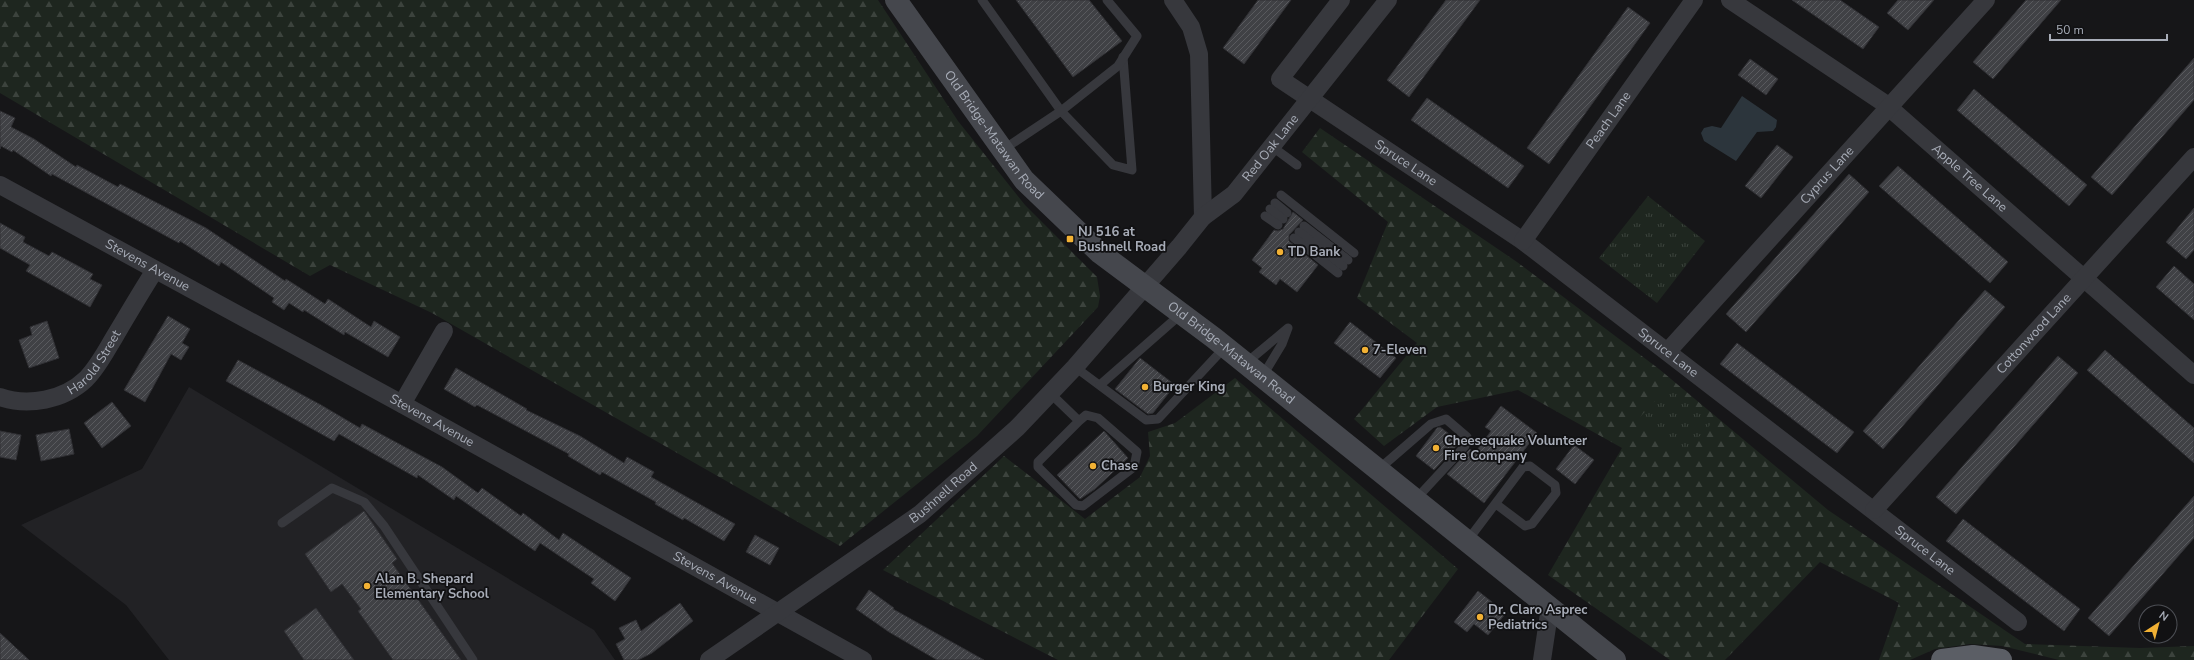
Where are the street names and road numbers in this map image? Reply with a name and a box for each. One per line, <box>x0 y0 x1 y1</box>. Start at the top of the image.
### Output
street label: Old Bridge-Matawan Road <box>940 67 1048 204</box>
street label: Peach Lane <box>1582 88 1635 153</box>
street label: Red Oak Lane <box>1238 110 1303 185</box>
street label: Spruce Lane <box>1371 135 1441 190</box>
street label: Apple Tree Lane <box>1928 140 2011 216</box>
street label: Cyprus Lane <box>1796 142 1858 208</box>
street label: Stevens Avenue <box>102 235 193 296</box>
street label: Cottonwood Lane <box>1992 289 2075 378</box>
street label: Old Bridge-Matawan Road <box>1164 297 1298 408</box>
street label: Spruce Lane <box>1634 324 1702 382</box>
street label: Harold Street <box>64 326 126 399</box>
street label: Stevens Avenue <box>386 390 478 451</box>
street label: Bushnell Road <box>906 458 981 528</box>
street label: Spruce Lane <box>1891 521 1959 579</box>
street label: Stevens Avenue <box>670 547 761 609</box>

